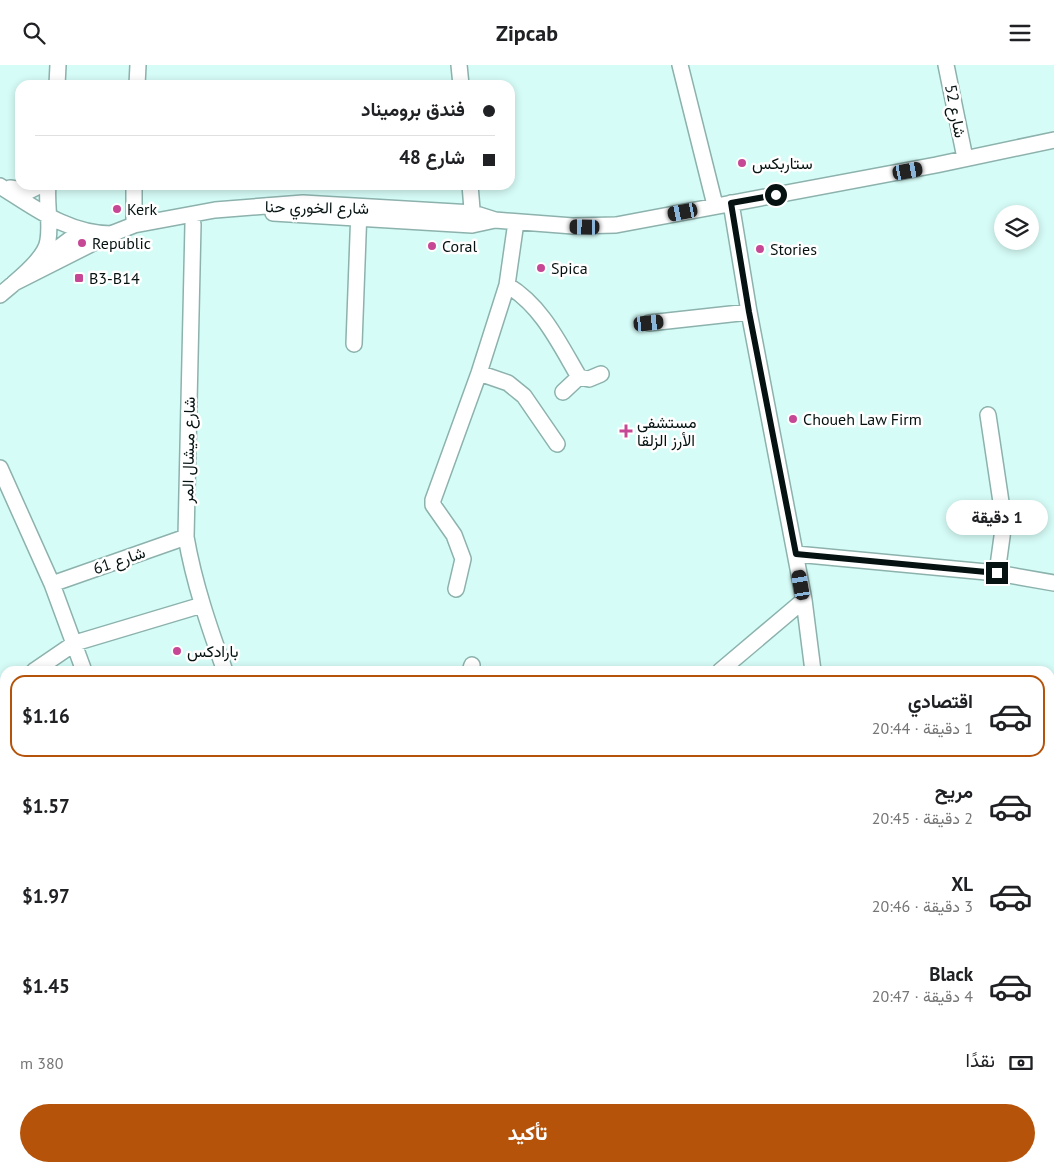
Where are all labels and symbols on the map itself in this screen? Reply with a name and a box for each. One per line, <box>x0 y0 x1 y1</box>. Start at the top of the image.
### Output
street label: شارع 52 <box>939 83 971 140</box>
place label: ستاربكس <box>752 153 813 174</box>
marker: ستاربكس <box>736 157 748 169</box>
car <box>891 161 924 181</box>
route start <box>765 184 787 206</box>
street label: شارع الخوري حنا <box>265 196 369 222</box>
place label: Kerk <box>127 199 158 219</box>
car <box>666 202 699 222</box>
marker: Kerk <box>111 203 123 215</box>
car <box>569 219 600 235</box>
place label: Republic <box>92 233 151 253</box>
place label: Coral <box>442 236 478 256</box>
marker: Republic <box>76 237 88 249</box>
place label: Stories <box>770 239 817 259</box>
marker: Coral <box>426 240 438 252</box>
marker: Stories <box>754 243 766 255</box>
place label: Spica <box>551 258 588 278</box>
marker: Spica <box>535 262 547 274</box>
place label: B3-B14 <box>89 268 140 288</box>
marker: B3-B14 <box>73 272 85 284</box>
car <box>633 314 664 332</box>
street label: شارع ميشال المر <box>177 396 201 505</box>
place label: Choueh Law Firm <box>803 409 922 429</box>
place label: مستشفى الأرز الزلقا <box>637 412 697 451</box>
marker: Choueh Law Firm <box>787 413 799 425</box>
marker: مستشفى الأرز الزلقا <box>619 424 633 438</box>
callout: 1 دقيقة <box>946 501 1048 535</box>
street label: شارع 61 <box>90 542 148 580</box>
route end <box>986 562 1008 584</box>
car <box>791 569 810 601</box>
place label: بارادكس <box>187 641 238 662</box>
marker: بارادكس <box>171 645 183 657</box>

